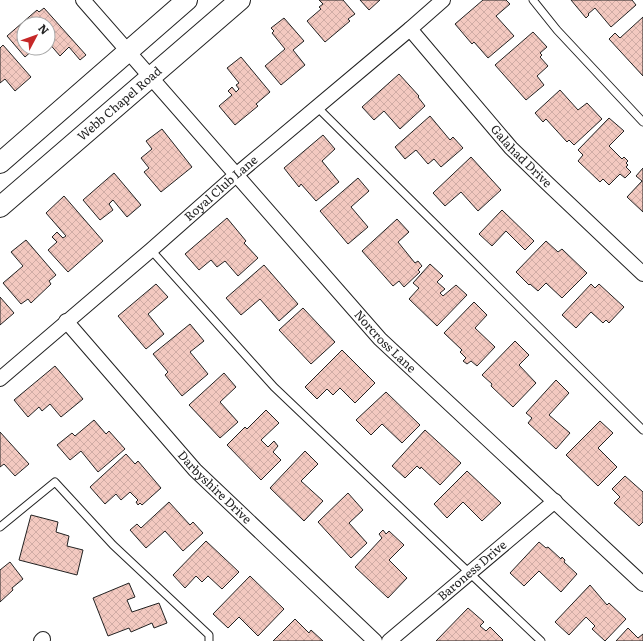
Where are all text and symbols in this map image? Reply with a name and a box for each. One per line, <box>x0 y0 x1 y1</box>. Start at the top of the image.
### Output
north arrow <box>16 16 56 56</box>
text: N <box>35 20 53 38</box>
street label: Webb Chapel Road <box>73 61 166 145</box>
street label: Galahad Drive <box>487 120 556 191</box>
street label: Royal Club Lane <box>180 151 261 225</box>
street label: Norcross Lane <box>351 306 421 376</box>
street label: Darbyshire Drive <box>174 446 256 527</box>
street label: Baroness Drive <box>433 536 510 604</box>

